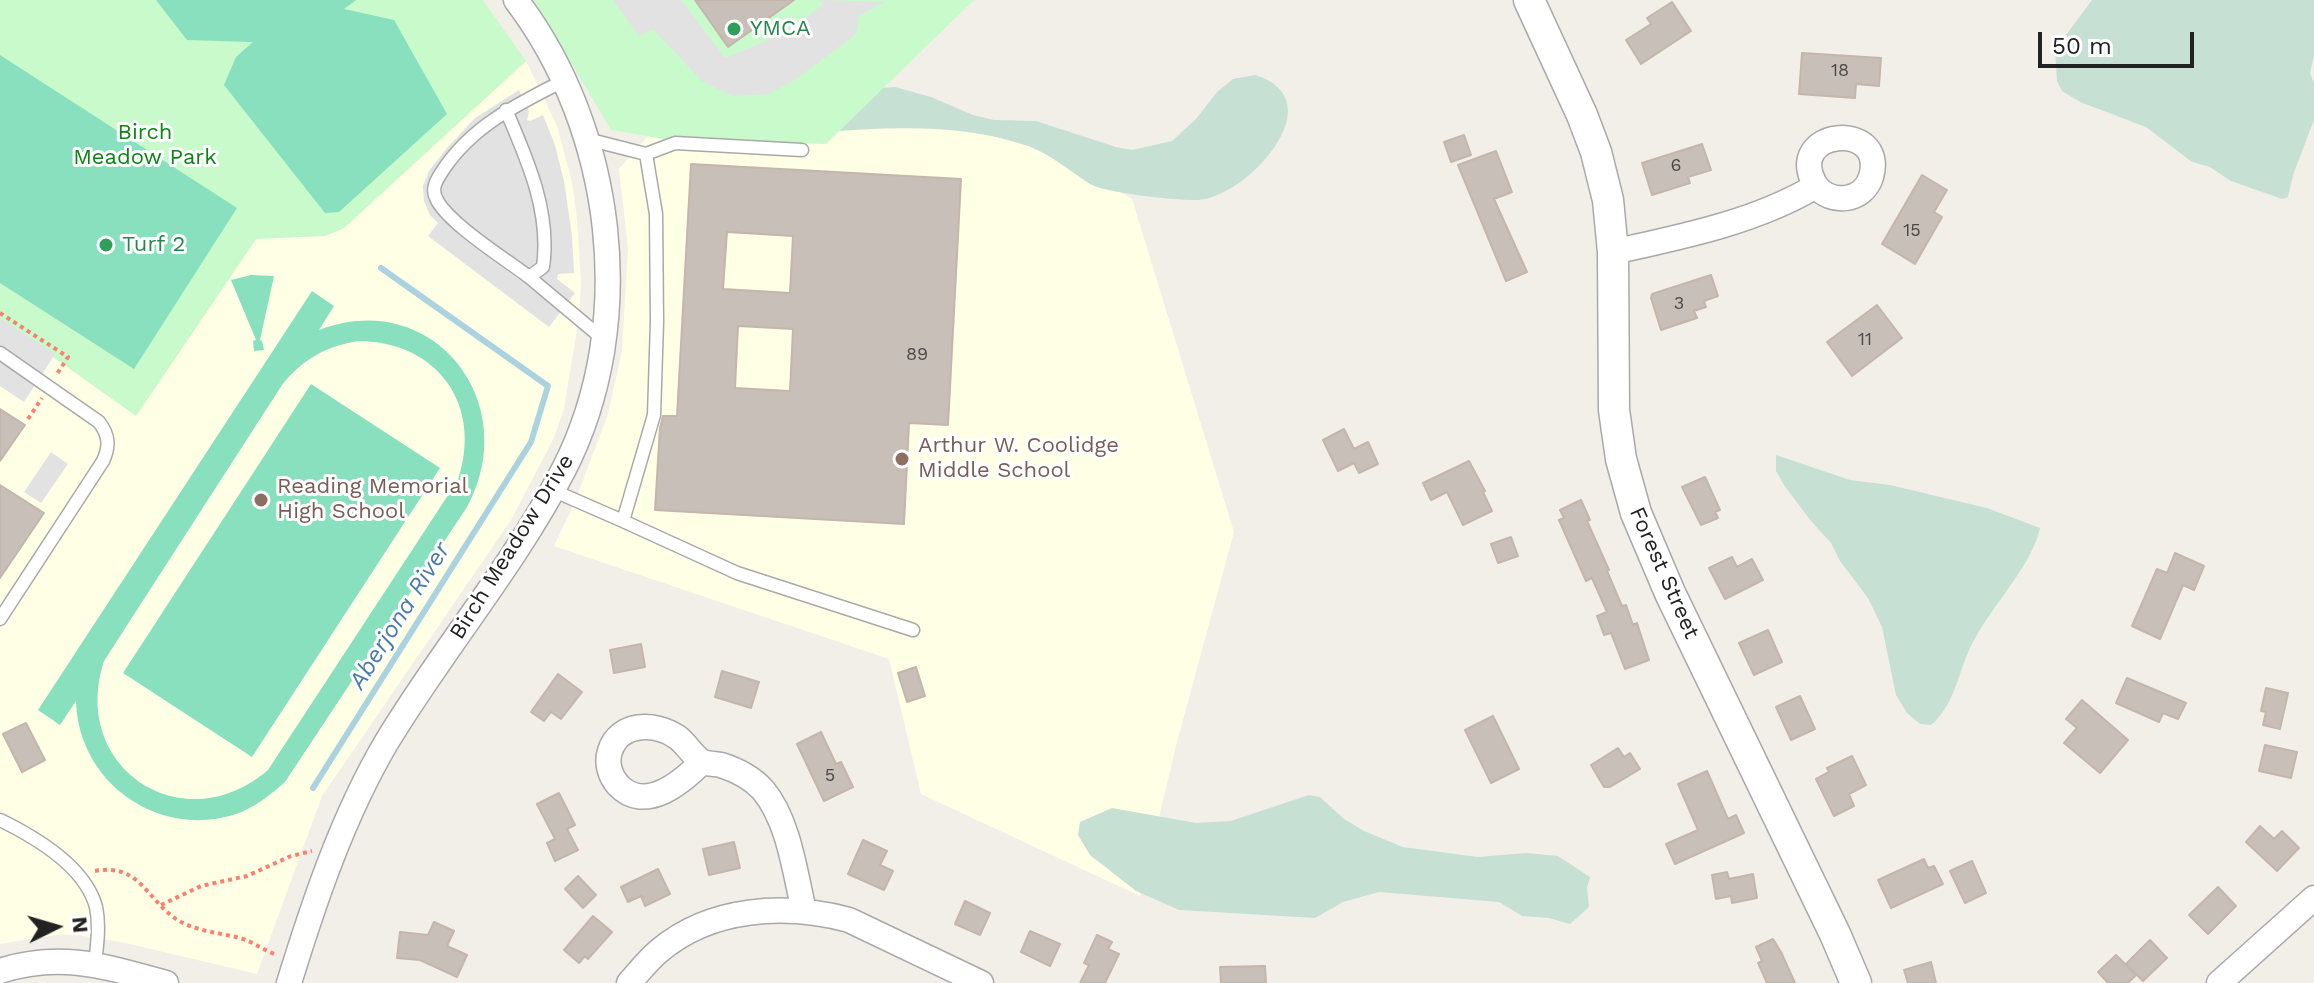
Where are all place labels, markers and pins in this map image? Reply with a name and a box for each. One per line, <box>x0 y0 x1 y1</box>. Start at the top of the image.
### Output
place label: YMCA <box>750 16 811 42</box>
marker: YMCA <box>725 20 743 38</box>
place label: Turf 2 <box>122 232 185 258</box>
marker: Turf 2 <box>97 236 115 254</box>
place label: Arthur W. Coolidge Middle School <box>918 433 1119 484</box>
marker: Arthur W. Coolidge Middle School <box>893 450 911 468</box>
place label: Reading Memorial High School <box>277 474 468 526</box>
marker: Reading Memorial High School <box>252 491 270 509</box>

